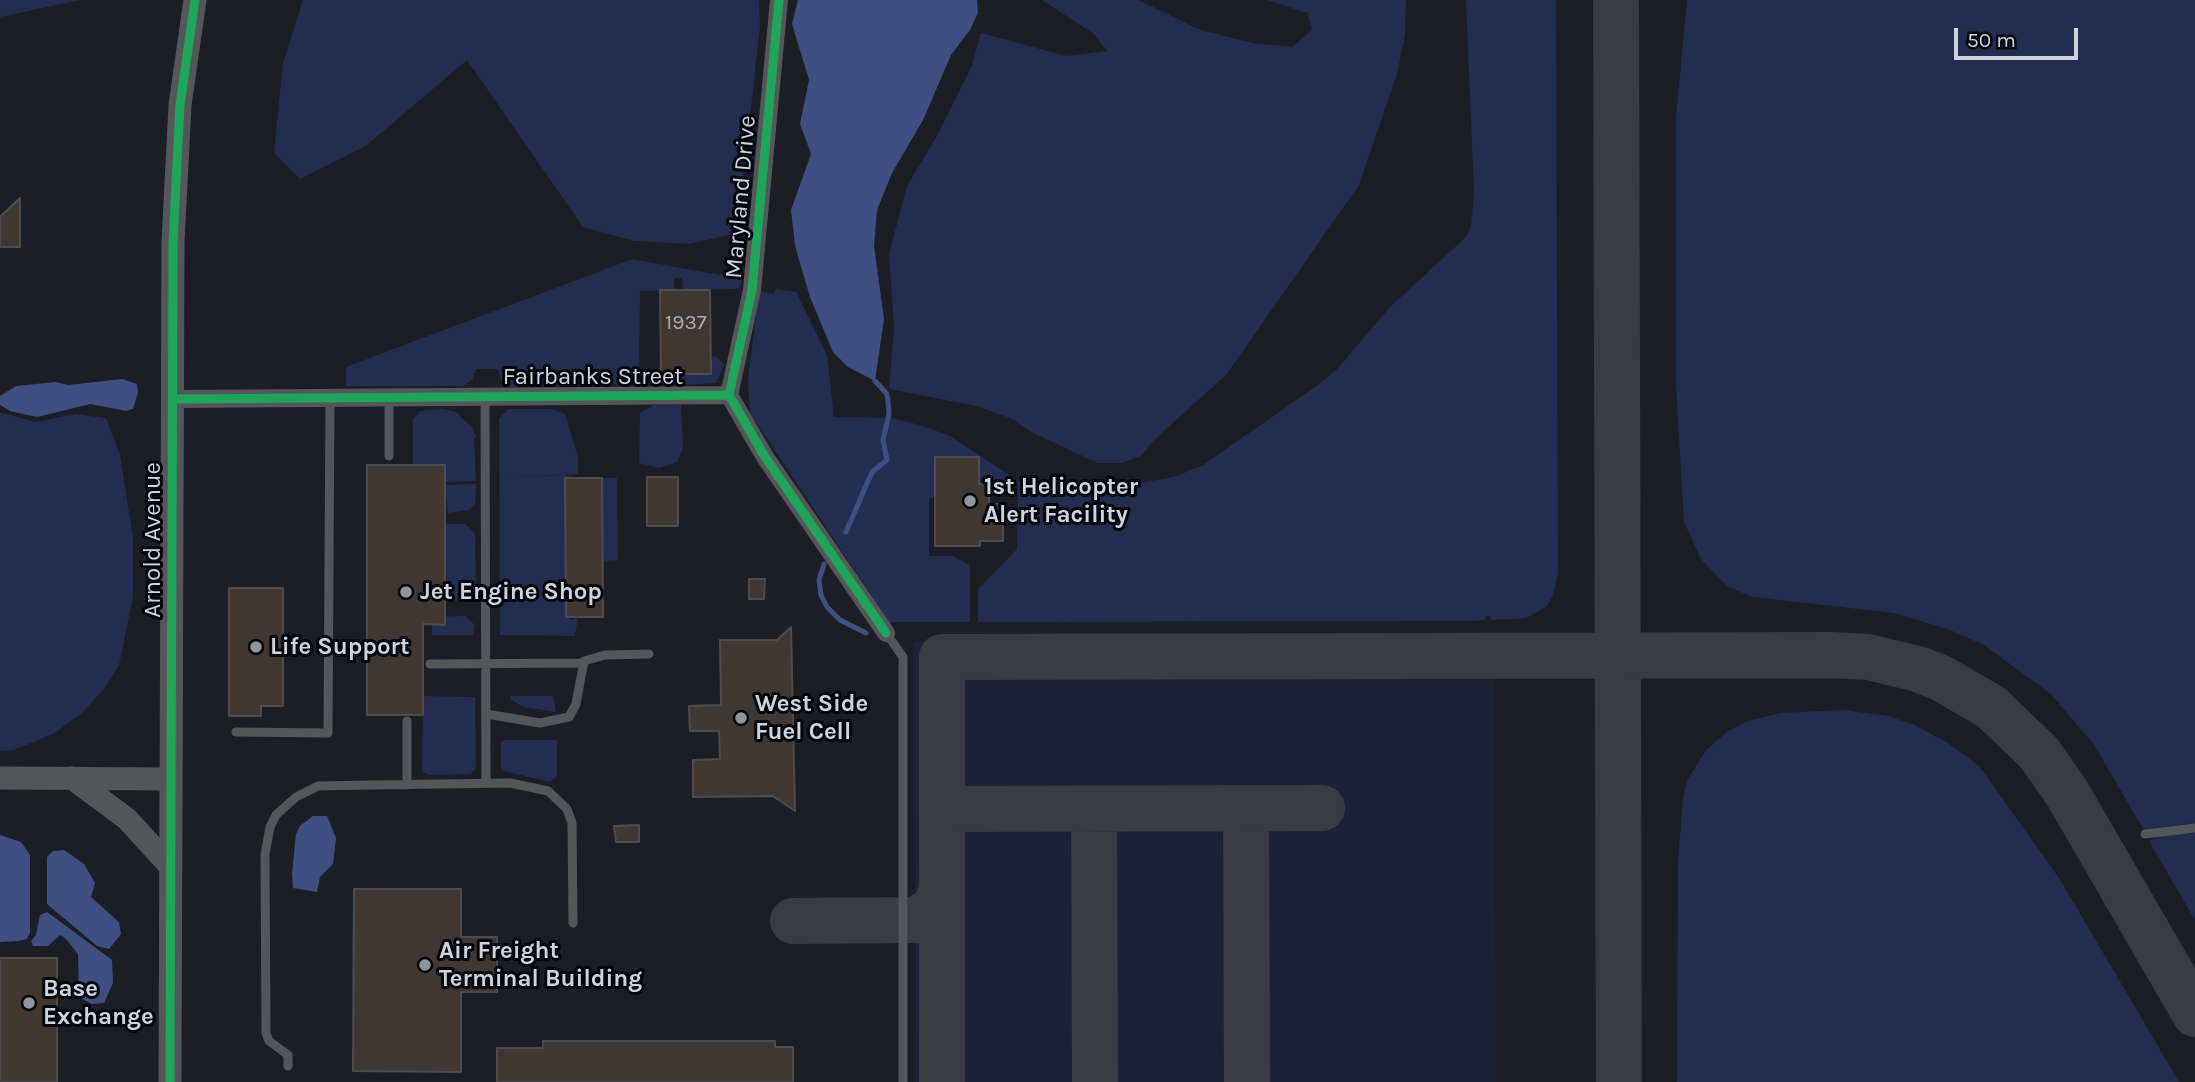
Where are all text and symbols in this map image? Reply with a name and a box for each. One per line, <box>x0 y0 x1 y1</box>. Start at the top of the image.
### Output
scale bar <box>1957 14 2081 58</box>
text: 50 m <box>1967 28 2016 52</box>
street label: Maryland Drive <box>720 114 762 280</box>
house number: 1937 <box>665 310 707 336</box>
street label: Fairbanks Street <box>503 363 683 391</box>
street label: Arnold Avenue <box>139 462 167 618</box>
place label: 1st Helicopter Alert Facility <box>984 473 1138 529</box>
marker: 1st Helicopter Alert Facility <box>962 493 978 509</box>
place label: Jet Engine Shop <box>420 578 602 606</box>
marker: Jet Engine Shop <box>398 584 414 600</box>
place label: Life Support <box>270 633 409 661</box>
marker: Life Support <box>248 639 264 655</box>
place label: West Side Fuel Cell <box>755 690 868 746</box>
marker: West Side Fuel Cell <box>733 710 749 726</box>
place label: Air Freight Terminal Building <box>439 937 642 993</box>
marker: Air Freight Terminal Building <box>417 957 433 973</box>
place label: Base Exchange <box>43 975 154 1031</box>
marker: Base Exchange <box>21 995 37 1011</box>

